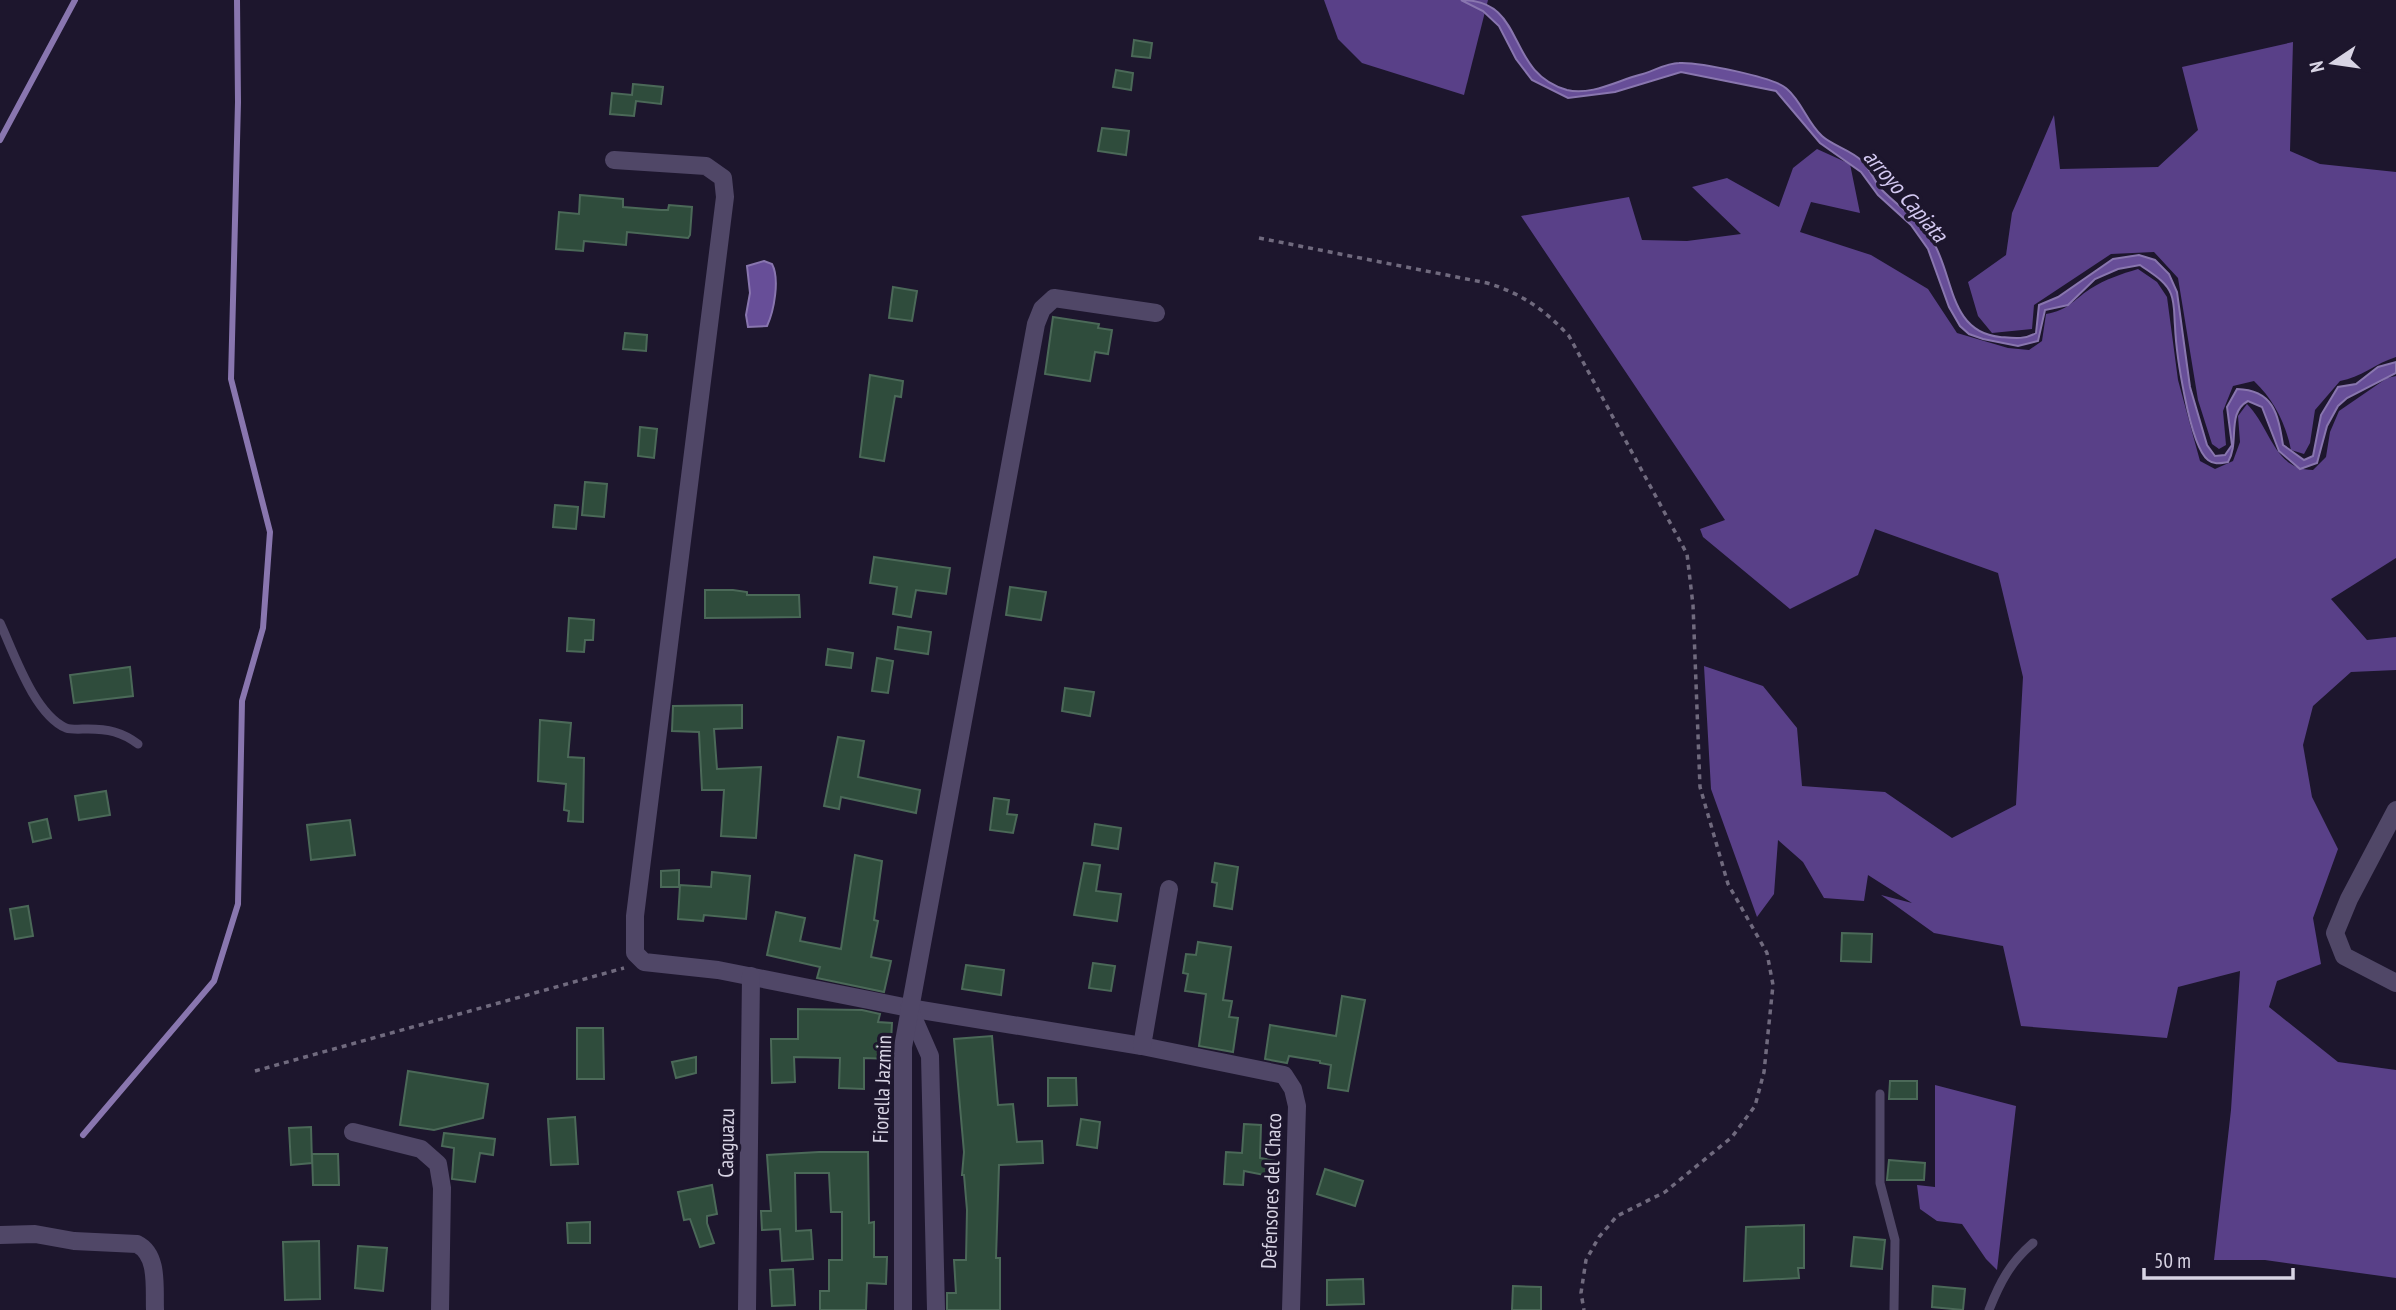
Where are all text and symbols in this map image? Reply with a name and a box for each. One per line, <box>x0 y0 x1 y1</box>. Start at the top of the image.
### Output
north arrow <box>2298 28 2368 98</box>
text: N <box>2304 59 2329 75</box>
water label: arroyo Capiata <box>1858 142 1956 249</box>
street label: Fiorella Jazmin <box>867 1035 897 1143</box>
street label: Caaguazu <box>712 1108 740 1178</box>
street label: Defensores del Chaco <box>1255 1113 1287 1269</box>
scale bar <box>2144 1236 2293 1280</box>
text: 50 m <box>2154 1247 2191 1274</box>

